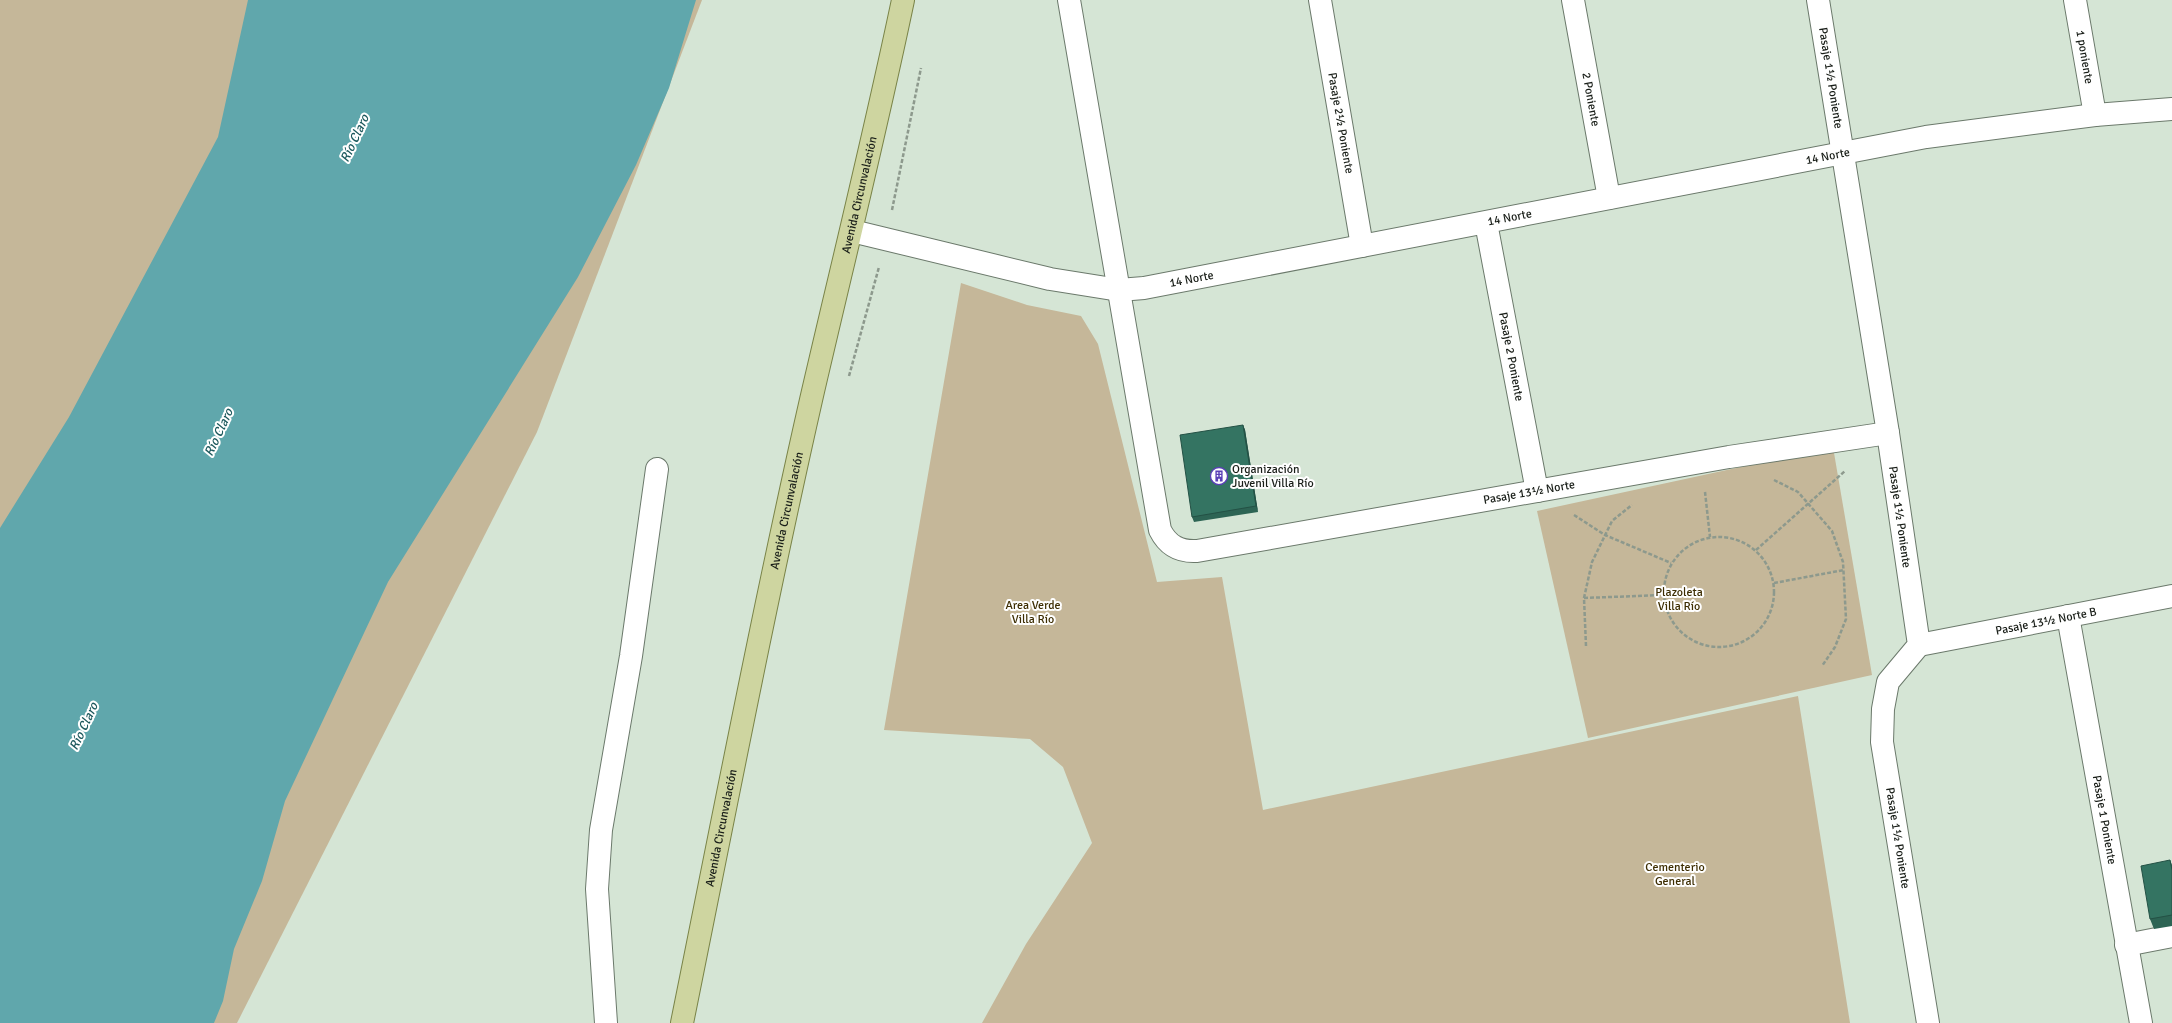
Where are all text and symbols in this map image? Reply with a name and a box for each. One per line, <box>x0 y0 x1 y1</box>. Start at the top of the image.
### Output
street label: Pasaje 1½ Poniente <box>1815 26 1846 130</box>
street label: 1 poniente <box>2072 29 2096 85</box>
street label: Pasaje 2½ Poniente <box>1324 71 1357 175</box>
street label: 2 Poniente <box>1578 71 1603 128</box>
water label: Río Claro <box>337 111 373 165</box>
street label: Avenida Circunvalación <box>839 135 881 255</box>
street label: 14 Norte <box>1804 145 1851 168</box>
street label: 14 Norte <box>1486 206 1533 230</box>
street label: 14 Norte <box>1168 268 1215 291</box>
street label: Pasaje 2 Poniente <box>1495 311 1527 402</box>
water label: Río Claro <box>201 405 237 459</box>
street label: Avenida Circunvalación <box>767 451 807 571</box>
place label: Organización Juvenil Villa Río <box>1232 462 1314 491</box>
street label: Pasaje 1½ Poniente <box>1885 465 1914 569</box>
building icon: Organización Juvenil Villa Río <box>1209 466 1229 486</box>
street label: Pasaje 13½ Norte <box>1482 477 1576 508</box>
park label: Plazoleta Villa Río <box>1655 585 1703 614</box>
park label: Area Verde Villa Río <box>1005 598 1061 627</box>
street label: Pasaje 13½ Norte B <box>1994 604 2098 639</box>
water label: Río Claro <box>66 699 102 753</box>
street label: Avenida Circunvalación <box>702 768 741 888</box>
street label: Pasaje 1 Poniente <box>2089 774 2119 866</box>
street label: Pasaje 1½ Poniente <box>1882 786 1913 890</box>
park label: Cementerio General <box>1645 860 1705 889</box>

